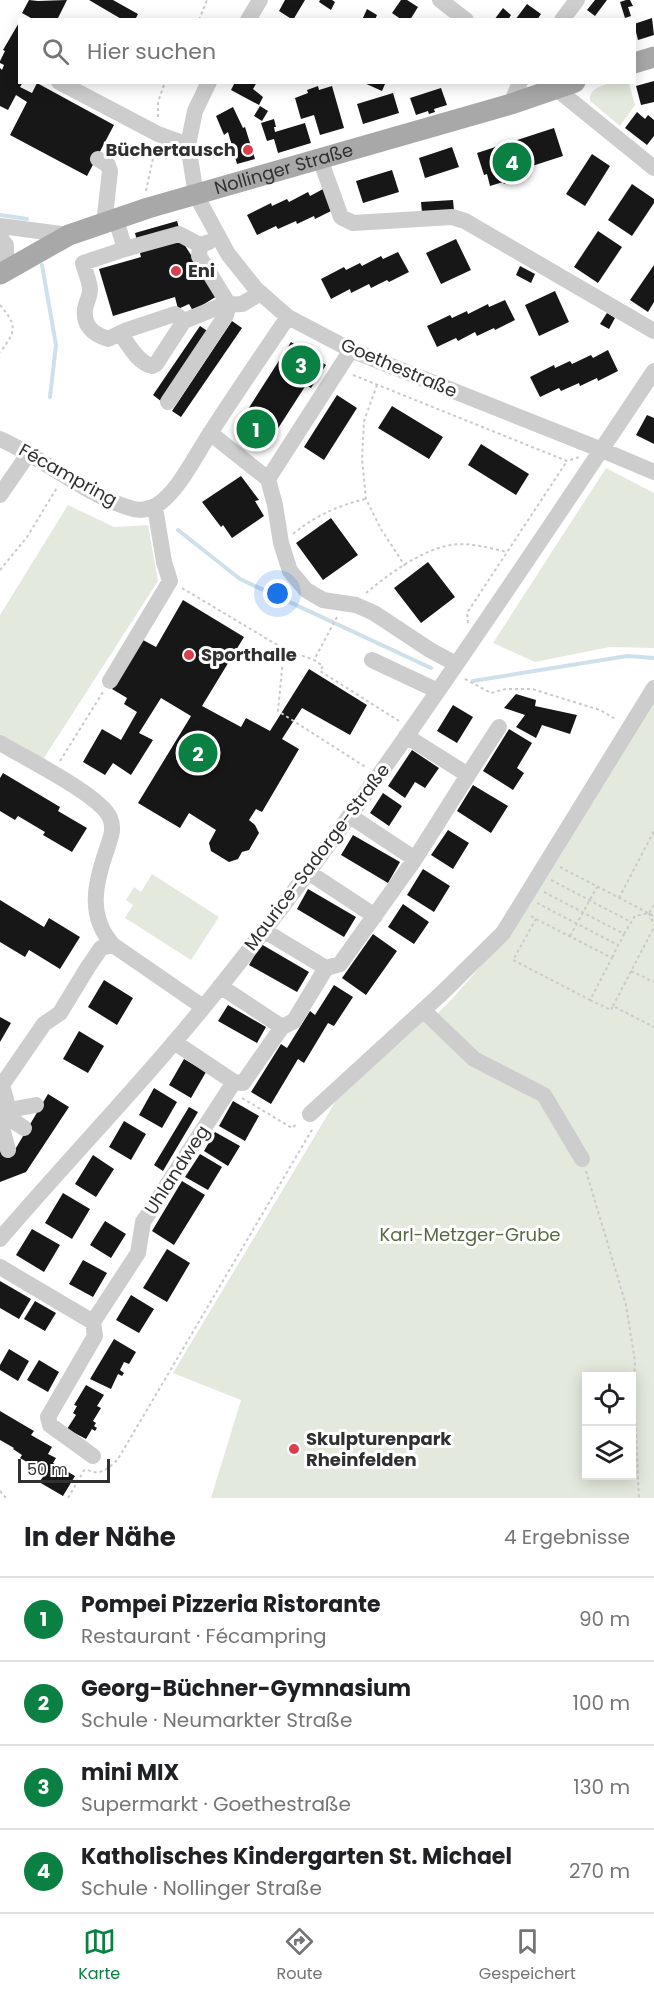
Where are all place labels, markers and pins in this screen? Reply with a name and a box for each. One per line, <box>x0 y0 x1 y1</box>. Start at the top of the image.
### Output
place label: Büchertausch <box>105 137 236 162</box>
pin: 4 <box>492 140 532 184</box>
marker: Büchertausch <box>241 143 255 157</box>
place label: Eni <box>188 258 215 283</box>
marker: Eni <box>169 264 183 278</box>
pin: 3 <box>282 342 320 388</box>
pin: 1 <box>236 406 276 452</box>
place label: Sporthalle <box>201 642 297 667</box>
marker: Sporthalle <box>182 648 196 662</box>
pin: 2 <box>178 730 218 776</box>
place label: Skulpturenpark Rheinfelden <box>306 1426 452 1472</box>
marker: Skulpturenpark Rheinfelden <box>287 1442 301 1456</box>

